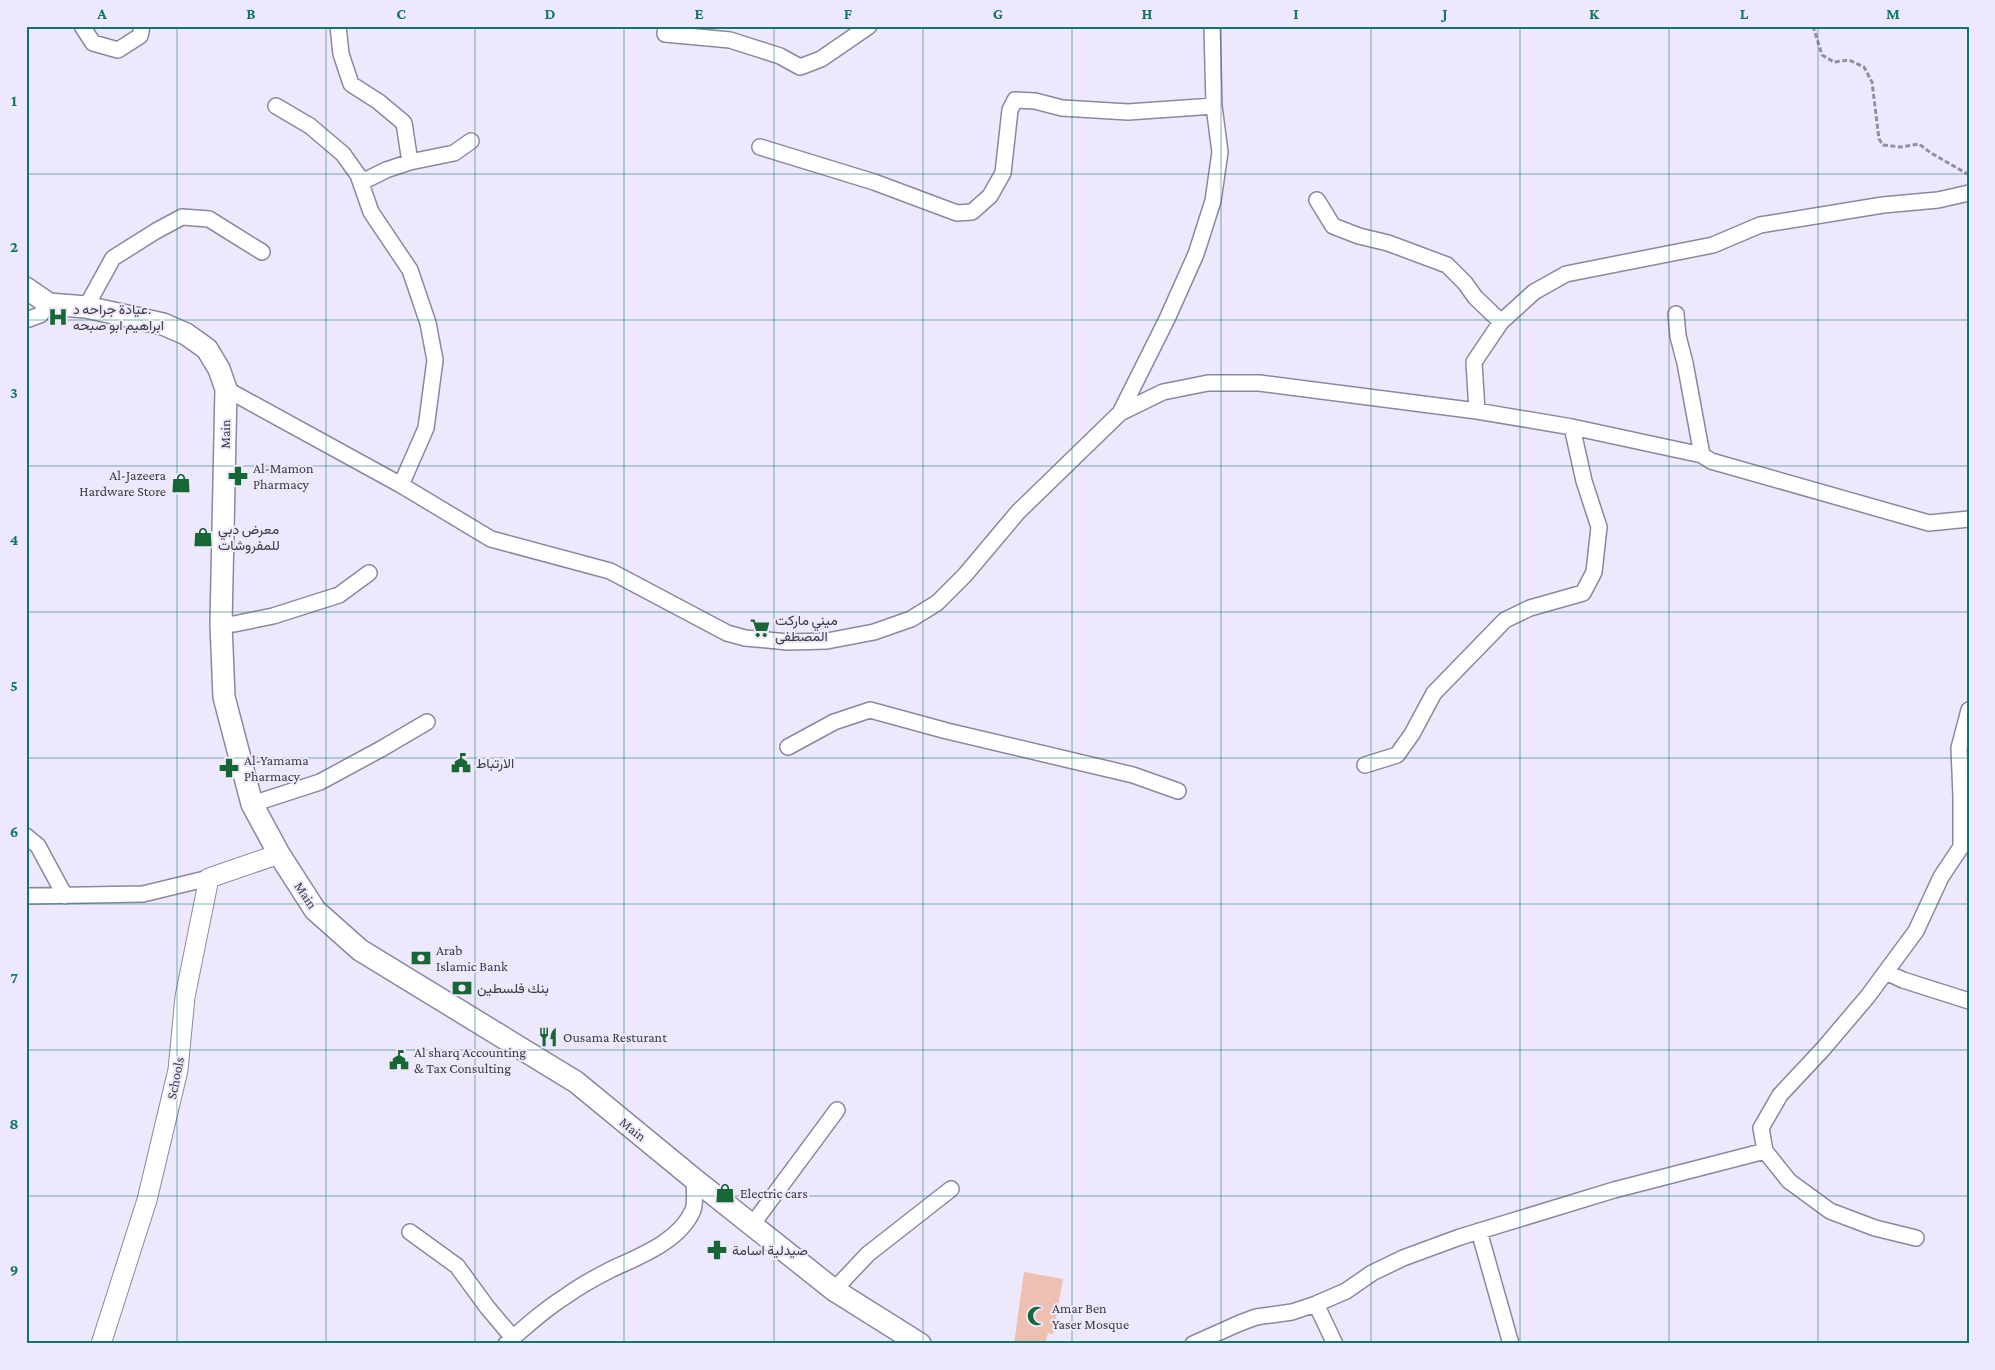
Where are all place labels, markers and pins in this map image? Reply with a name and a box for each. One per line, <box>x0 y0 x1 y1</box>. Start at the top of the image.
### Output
place label: عيادة جراحه د. ابراهيم ابو صبحه <box>73 301 164 334</box>
hospital icon: عيادة جراحه د. ابراهيم ابو صبحه <box>47 306 69 328</box>
place label: Al-Mamon Pharmacy <box>253 460 314 492</box>
pharmacy icon: Al-Mamon Pharmacy <box>227 465 249 487</box>
place label: Al-Jazeera Hardware Store <box>79 467 167 499</box>
shop icon: Al-Jazeera Hardware Store <box>170 472 192 494</box>
place label: معرض دبي للمفروشات <box>218 521 280 554</box>
shop icon: معرض دبي للمفروشات <box>192 526 214 548</box>
place label: ميني ماركت المصطفى <box>775 612 838 645</box>
supermarket icon: ميني ماركت المصطفى <box>749 617 771 639</box>
place label: Al-Yamama Pharmacy <box>244 752 309 784</box>
public building icon: الارتباط <box>450 752 472 774</box>
place label: الارتباط <box>476 755 514 772</box>
pharmacy icon: Al-Yamama Pharmacy <box>218 757 240 779</box>
place label: Arab Islamic Bank <box>436 942 508 974</box>
bank icon: Arab Islamic Bank <box>410 947 432 969</box>
bank icon: بنك فلسطين <box>451 977 473 999</box>
place label: بنك فلسطين <box>477 980 549 997</box>
restaurant icon: Ousama Resturant <box>537 1026 559 1048</box>
place label: Ousama Resturant <box>563 1029 667 1045</box>
place label: Al sharq Accounting & Tax Consulting <box>414 1044 526 1076</box>
public building icon: Al sharq Accounting & Tax Consulting <box>388 1049 410 1071</box>
shop icon: Electric cars <box>714 1182 736 1204</box>
place label: Electric cars <box>740 1185 808 1201</box>
pharmacy icon: صيدلية اسامة <box>706 1239 728 1261</box>
place label: صيدلية اسامة <box>732 1242 808 1258</box>
place label: Amar Ben Yaser Mosque <box>1052 1300 1129 1332</box>
mosque icon: Amar Ben Yaser Mosque <box>1026 1305 1048 1327</box>

